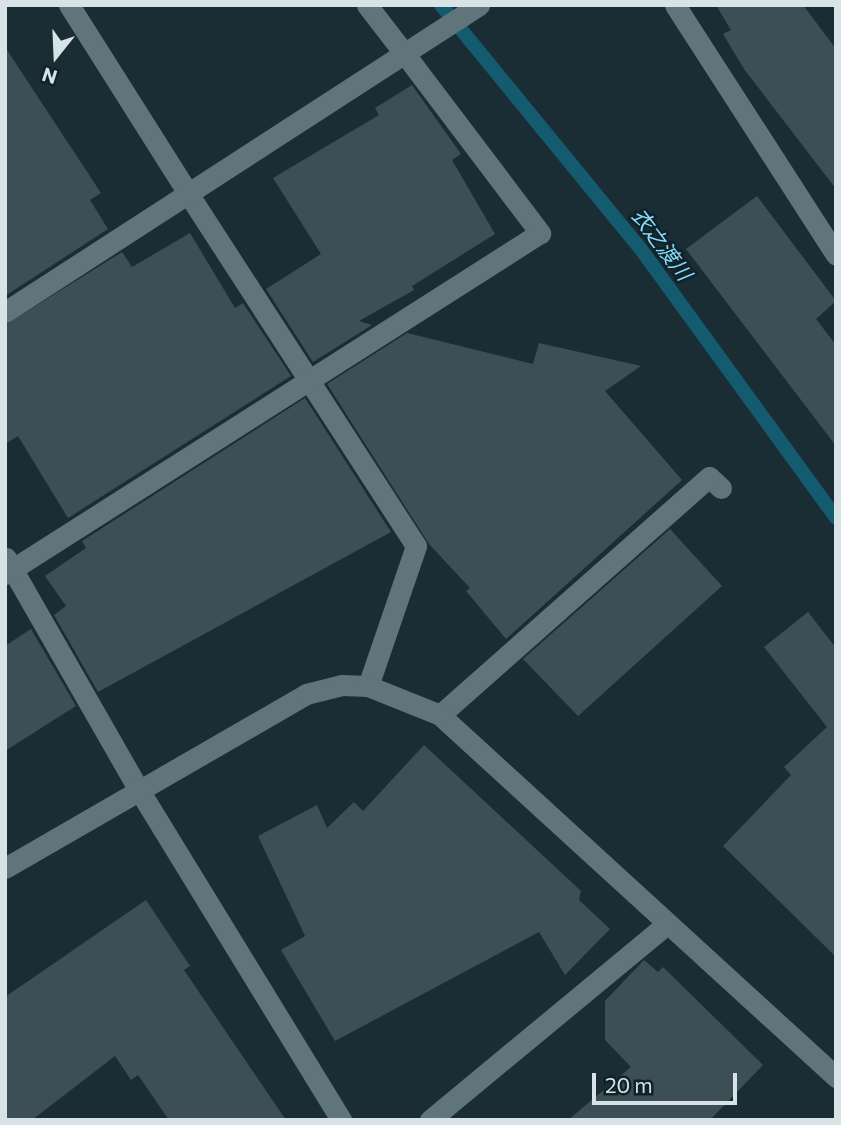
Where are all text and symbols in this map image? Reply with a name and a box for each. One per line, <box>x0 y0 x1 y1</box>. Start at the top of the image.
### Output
north arrow <box>21 21 91 91</box>
text: N <box>39 63 60 90</box>
water label: 衣之渡川 <box>627 203 697 285</box>
scale bar <box>596 1058 741 1102</box>
text: 20 m <box>605 1072 653 1097</box>

